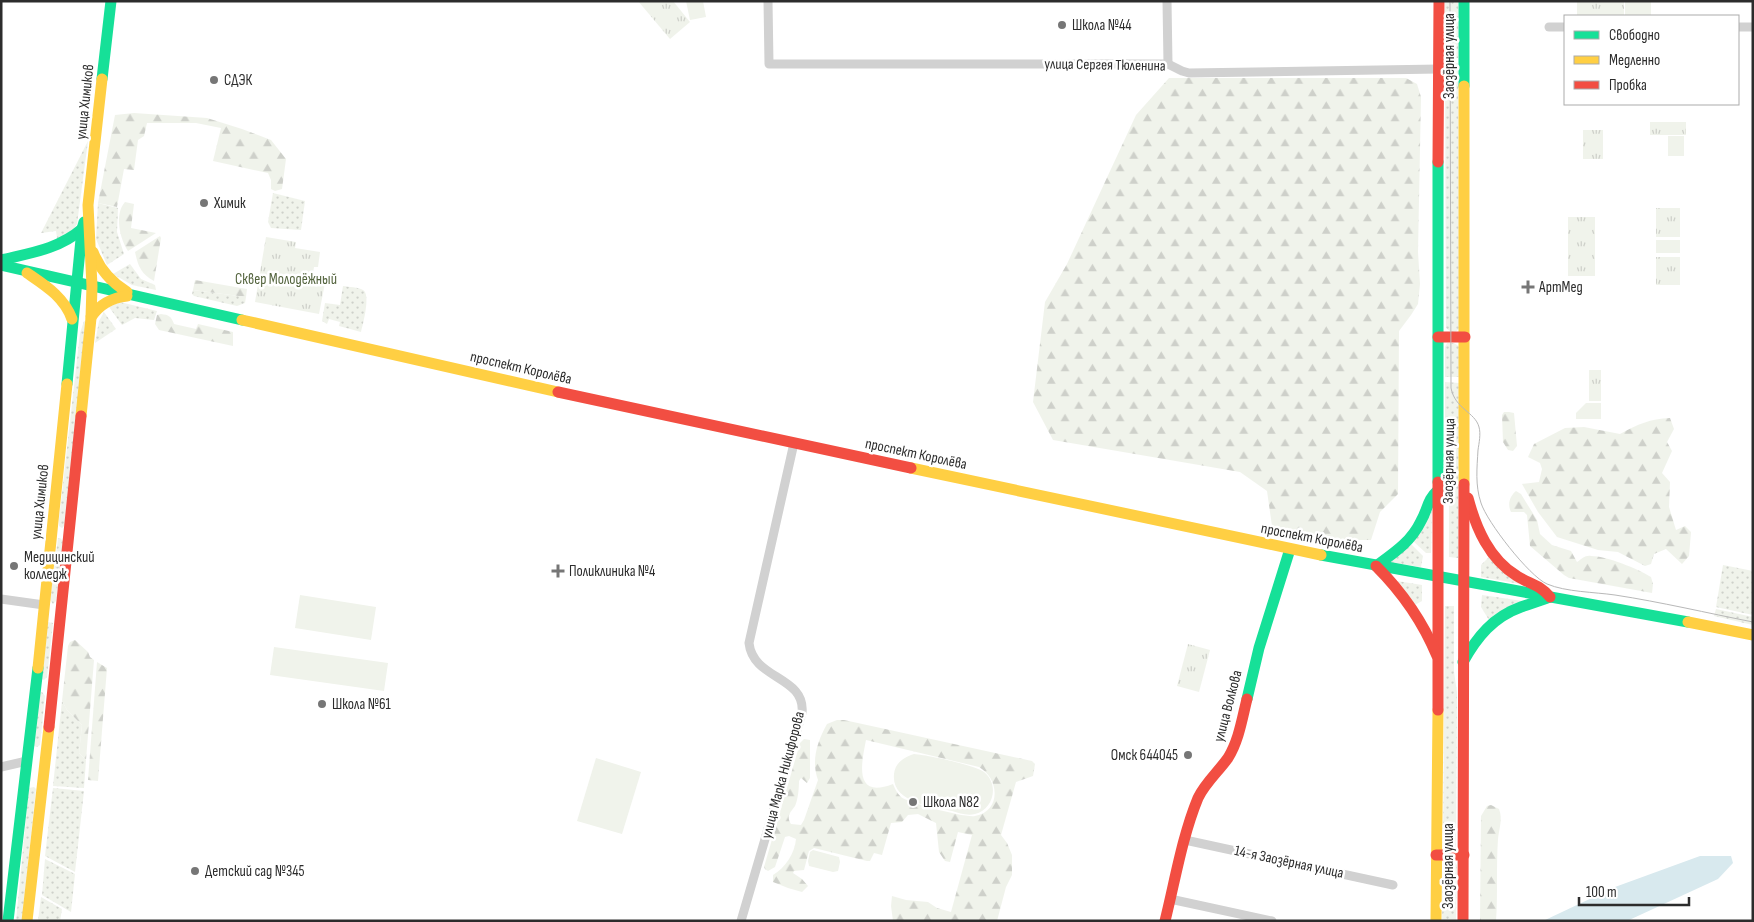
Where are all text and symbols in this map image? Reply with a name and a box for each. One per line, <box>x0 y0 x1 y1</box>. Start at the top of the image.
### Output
street label: Заозёрная улица <box>1440 13 1459 99</box>
legend <box>1564 15 1739 105</box>
place label: Школа №44 <box>1072 16 1132 35</box>
marker: Школа №44 <box>1056 19 1068 31</box>
text: Свободно <box>1609 26 1660 45</box>
text: Медленно <box>1609 51 1660 70</box>
street label: улица Сергея Тюленина <box>1044 54 1166 76</box>
street label: улица Химиков <box>72 63 98 141</box>
place label: СДЭК <box>224 71 252 90</box>
marker: СДЭК <box>208 74 220 86</box>
text: Пробка <box>1609 76 1647 95</box>
place label: Химик <box>213 194 246 213</box>
marker: Химик <box>198 197 210 209</box>
park label: Сквер Молодёжный <box>235 270 337 289</box>
place label: АртМед <box>1538 278 1583 297</box>
marker: АртМед <box>1521 280 1535 294</box>
street label: проспект Королёва <box>468 347 574 389</box>
street label: Заозёрная улица <box>1439 418 1459 504</box>
street label: проспект Королёва <box>863 434 969 474</box>
street label: улица Химиков <box>27 463 53 541</box>
street label: проспект Королёва <box>1259 519 1365 557</box>
place label: Медицинский колледж <box>24 548 95 584</box>
marker: Медицинский колледж <box>8 560 20 572</box>
place label: Поликлиника №4 <box>569 562 655 581</box>
marker: Поликлиника №4 <box>551 564 565 578</box>
street label: улица Волкова <box>1209 668 1247 744</box>
place label: Школа №61 <box>332 695 391 714</box>
marker: Школа №61 <box>316 698 328 710</box>
street label: улица Марка Никифорова <box>757 709 809 841</box>
place label: Омск 644045 <box>1111 746 1178 765</box>
marker: Омск 644045 <box>1182 749 1194 761</box>
place label: Школа N82 <box>923 793 979 812</box>
marker: Школа N82 <box>907 796 919 808</box>
street label: Заозёрная улица <box>1439 823 1458 909</box>
street label: 14-я Заозёрная улица <box>1233 841 1346 883</box>
place label: Детский сад №345 <box>205 862 305 881</box>
marker: Детский сад №345 <box>189 865 201 877</box>
scale bar <box>1579 874 1689 906</box>
text: 100 m <box>1586 883 1617 902</box>

